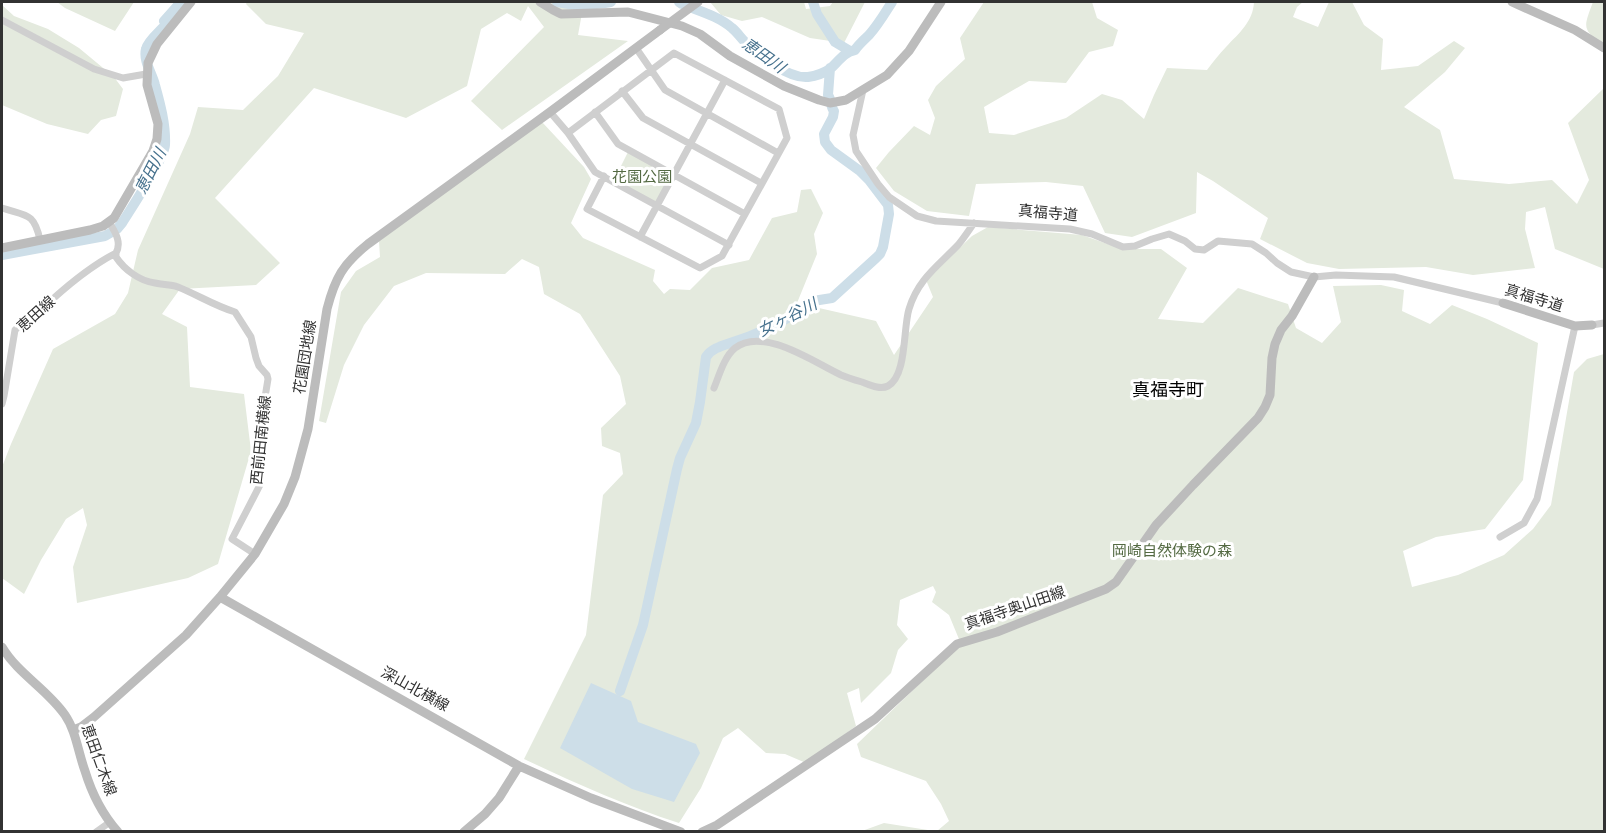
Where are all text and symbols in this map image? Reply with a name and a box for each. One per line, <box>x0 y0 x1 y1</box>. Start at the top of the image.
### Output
water label: 恵田川 <box>738 34 790 79</box>
water label: 恵田川 <box>131 144 172 197</box>
park label: 花園公園 <box>612 168 672 186</box>
street label: 真福寺道 <box>1017 201 1079 225</box>
street label: 真福寺道 <box>1503 281 1565 315</box>
street label: 恵田線 <box>13 292 59 336</box>
water label: 女ヶ谷川 <box>754 294 822 341</box>
street label: 花園団地線 <box>290 319 320 395</box>
district label: 真福寺町 <box>1132 379 1204 401</box>
street label: 西前田南横線 <box>247 394 275 486</box>
park label: 岡崎自然体験の森 <box>1112 542 1232 560</box>
street label: 真福寺奥山田線 <box>962 582 1068 634</box>
street label: 深山北横線 <box>378 663 452 715</box>
street label: 恵田仁木線 <box>78 722 120 798</box>

